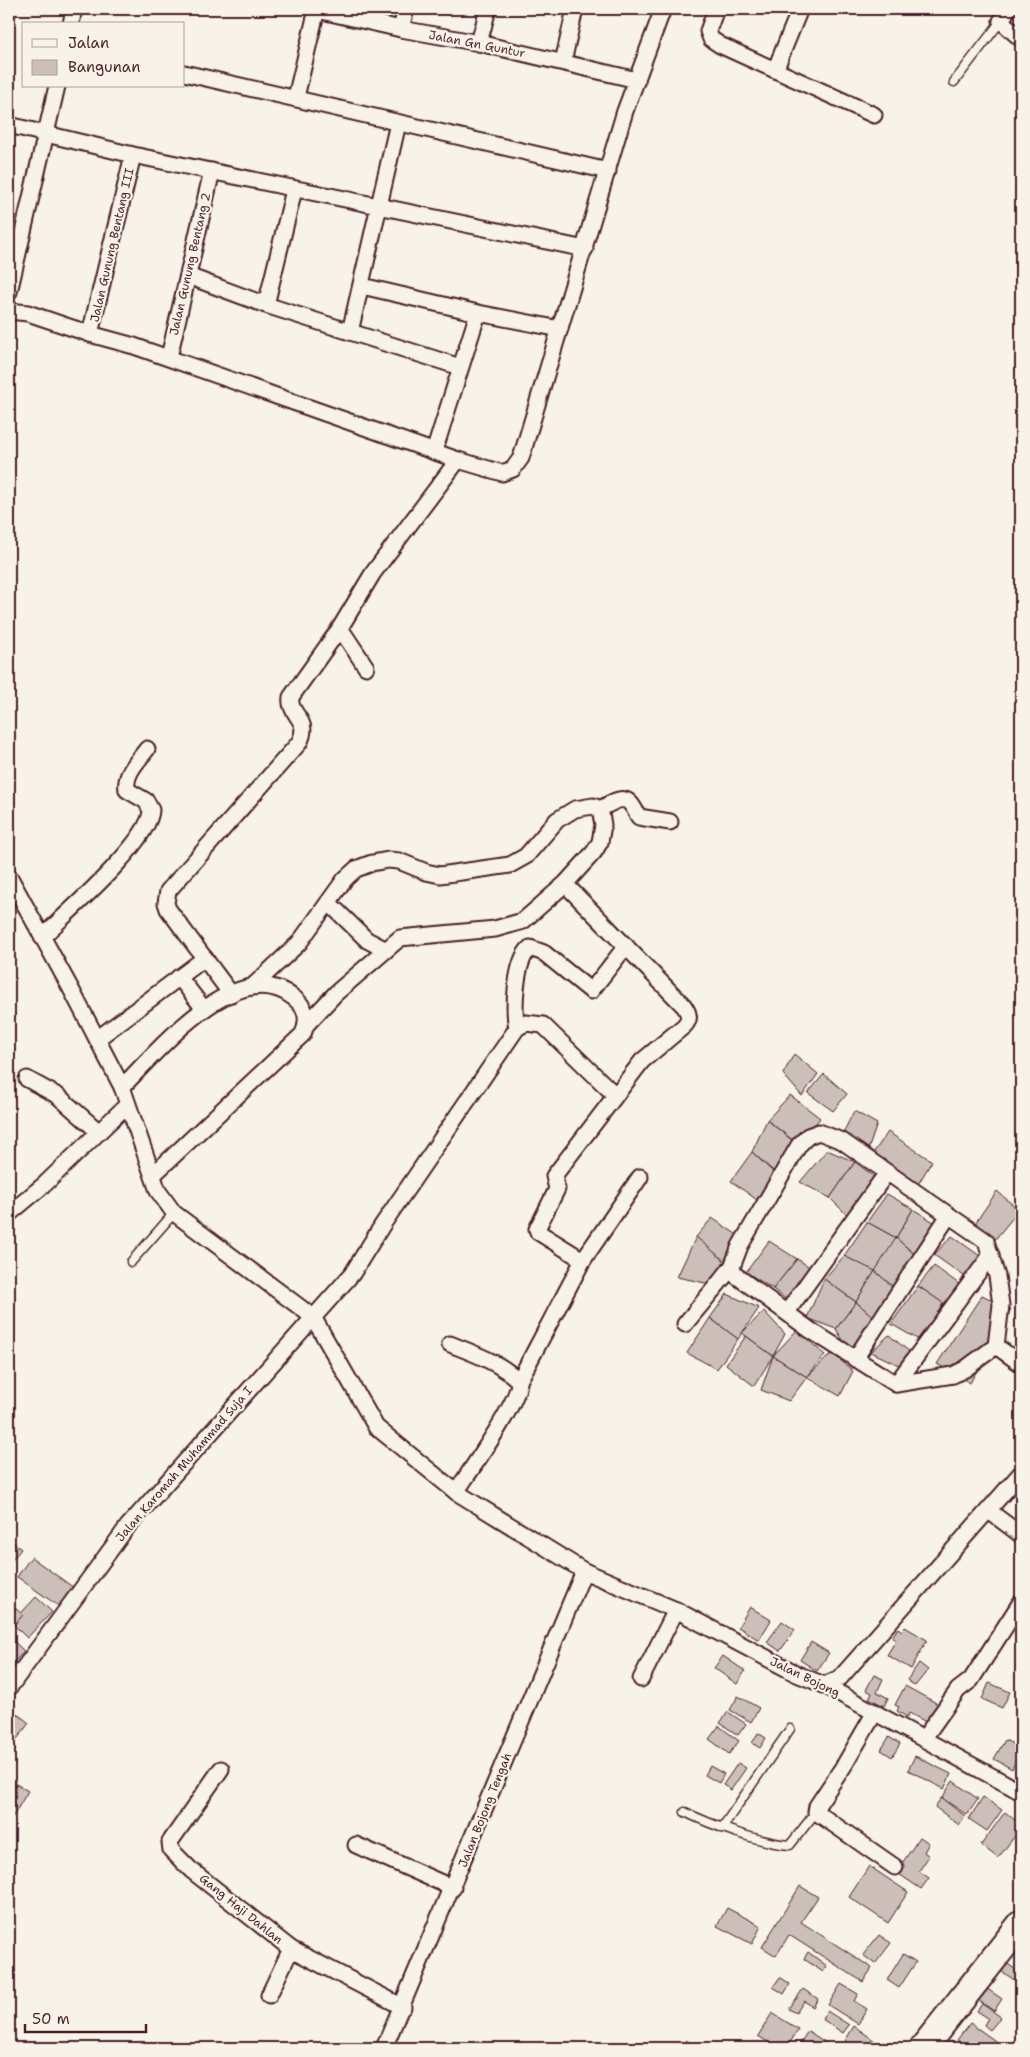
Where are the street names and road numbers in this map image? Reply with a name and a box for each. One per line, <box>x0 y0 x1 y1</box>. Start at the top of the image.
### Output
street label: Jalan Gn Guntur <box>427 27 527 61</box>
street label: Jalan Gunung Bentang III <box>86 166 138 324</box>
street label: Jalan Gunung Bentang 2 <box>166 191 214 337</box>
street label: Jalan Karomah Muhammad Suja I <box>112 1383 256 1545</box>
street label: Jalan Bojong <box>767 1653 843 1701</box>
street label: Jalan Bojong Tengah <box>455 1750 515 1870</box>
street label: Gang Haji Dahlan <box>196 1870 286 1948</box>

